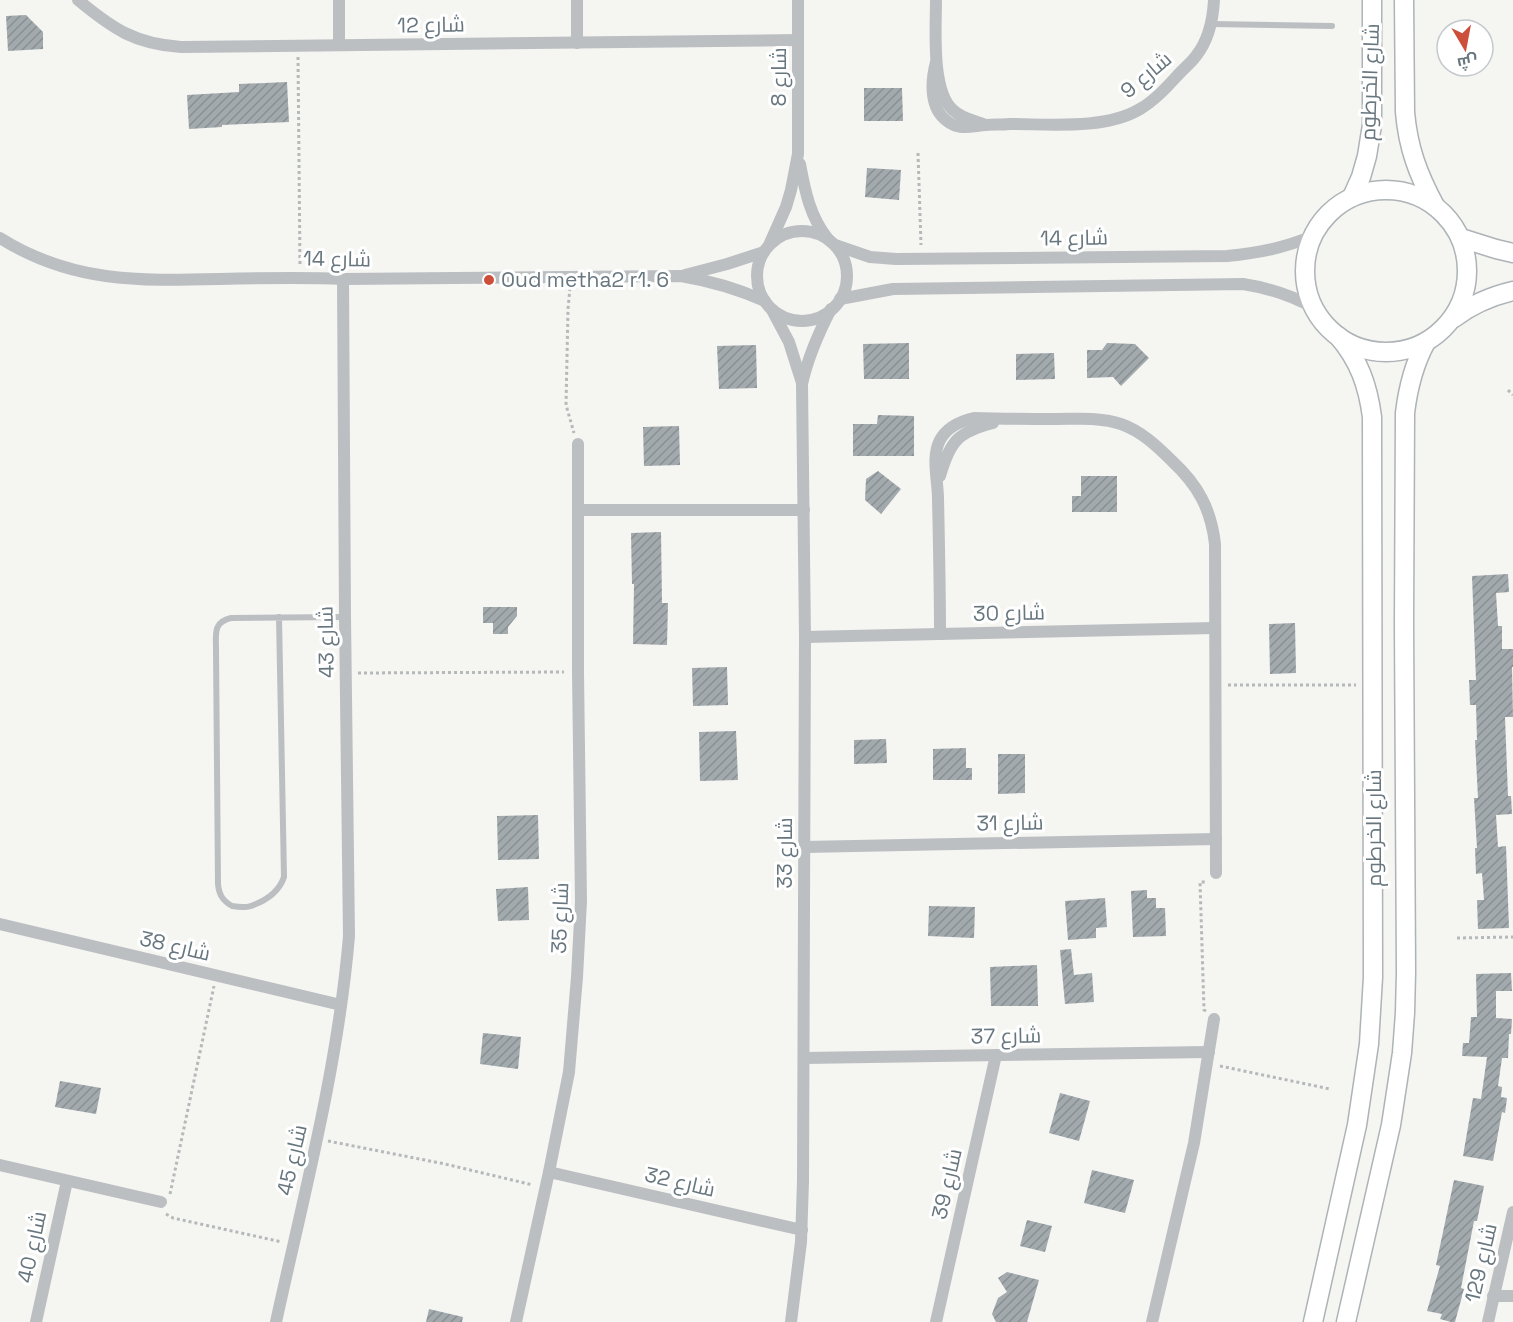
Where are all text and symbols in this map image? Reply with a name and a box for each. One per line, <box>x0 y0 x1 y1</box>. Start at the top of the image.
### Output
street label: شارع 12 <box>397 10 465 40</box>
north arrow <box>1435 18 1495 78</box>
street label: شارع الخرطوم <box>1354 23 1386 141</box>
street label: شارع 9 <box>1114 45 1178 105</box>
street label: شارع 8 <box>765 47 793 107</box>
text: ش <box>1456 50 1479 74</box>
street label: شارع 14 <box>1040 223 1108 253</box>
street label: شارع 14 <box>303 244 371 274</box>
place label: Oud metha2 r1. 6 <box>501 266 669 293</box>
marker: Oud metha2 r1. 6 <box>482 273 496 287</box>
street label: شارع 30 <box>973 598 1045 628</box>
street label: شارع 43 <box>311 606 341 678</box>
street label: شارع الخرطوم <box>1360 769 1388 887</box>
street label: شارع 31 <box>976 808 1044 838</box>
street label: شارع 33 <box>771 817 799 889</box>
street label: شارع 35 <box>545 882 575 954</box>
street label: شارع 38 <box>137 924 213 968</box>
street label: شارع 37 <box>970 1021 1042 1051</box>
street label: شارع 45 <box>270 1122 314 1198</box>
street label: شارع 39 <box>925 1146 969 1222</box>
street label: شارع 32 <box>642 1160 718 1204</box>
street label: شارع 40 <box>11 1209 53 1285</box>
street label: شارع 129 <box>1458 1221 1504 1305</box>

